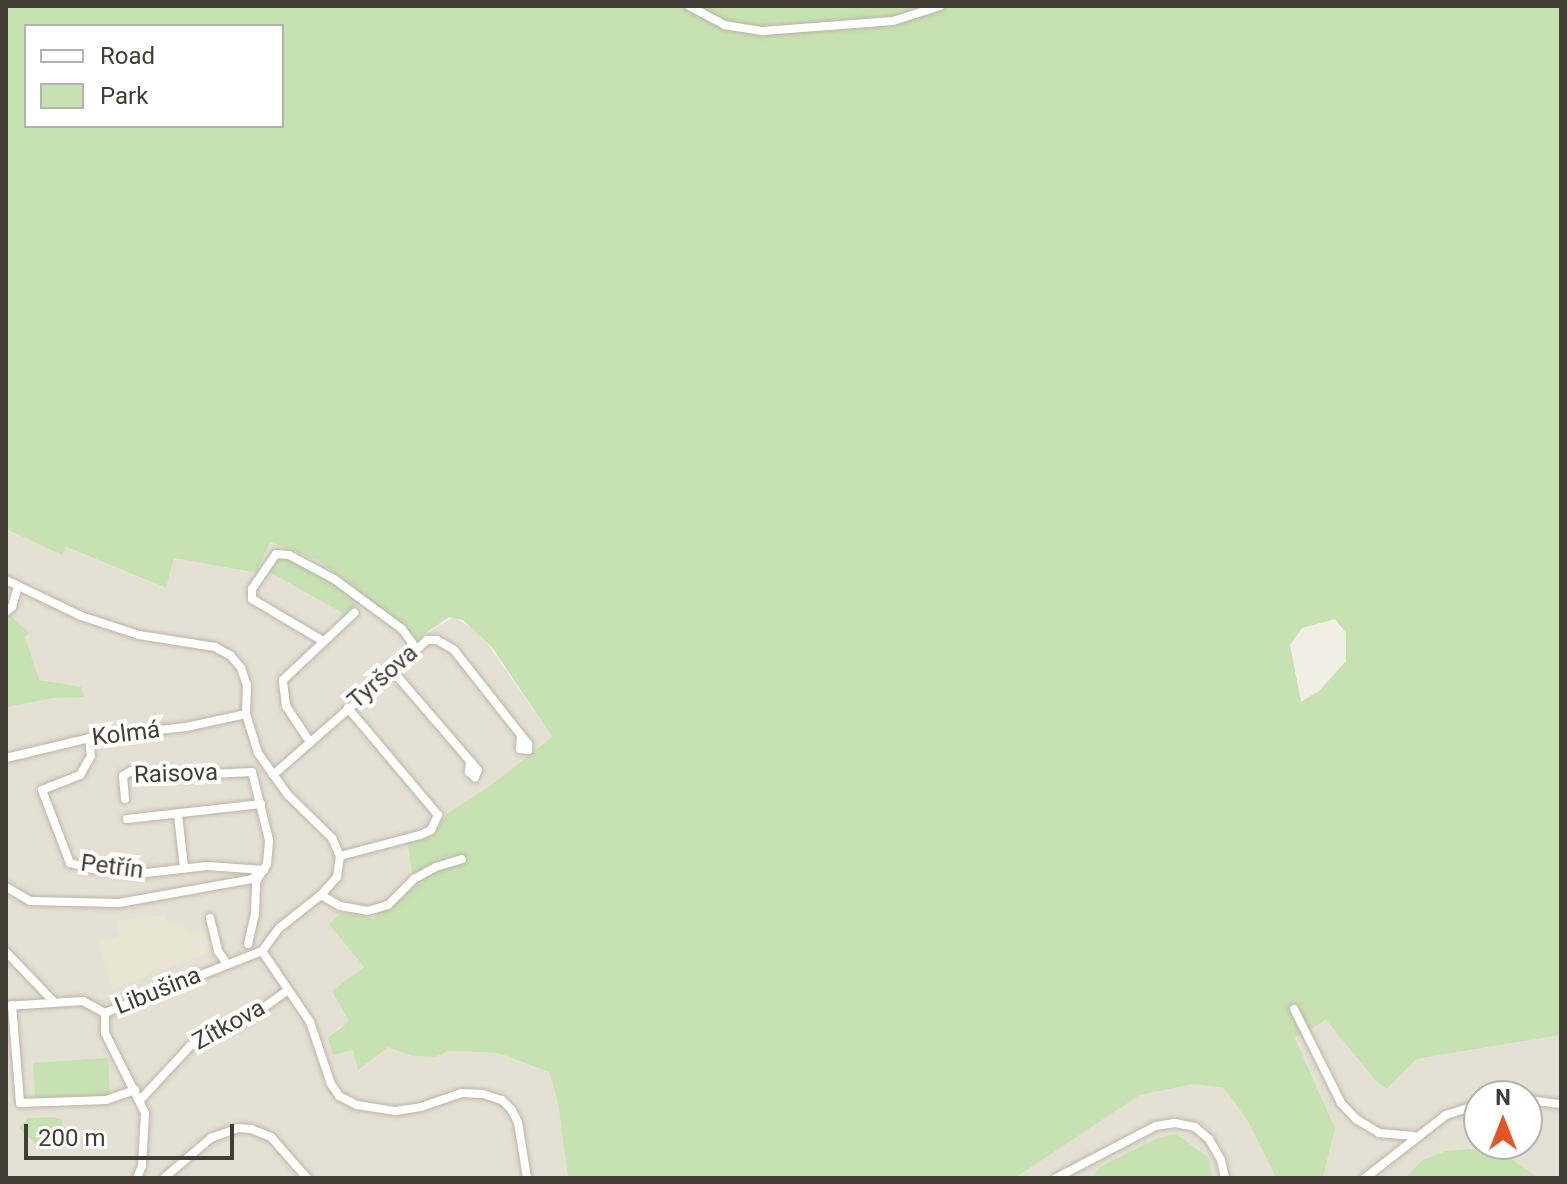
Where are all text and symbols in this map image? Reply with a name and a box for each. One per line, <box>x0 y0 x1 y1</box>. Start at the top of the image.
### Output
legend <box>24 24 284 128</box>
text: Road <box>100 42 155 70</box>
text: Park <box>100 82 148 110</box>
street label: Tyršova <box>342 639 424 715</box>
street label: Kolmá <box>90 716 162 752</box>
street label: Raisova <box>133 758 219 790</box>
street label: Petřín <box>79 849 145 885</box>
street label: Libušina <box>111 961 205 1021</box>
street label: Zítkova <box>188 993 270 1057</box>
north arrow <box>1463 1080 1543 1160</box>
text: N <box>1495 1085 1511 1110</box>
scale bar <box>28 1108 238 1158</box>
text: 200 m <box>38 1124 105 1152</box>

